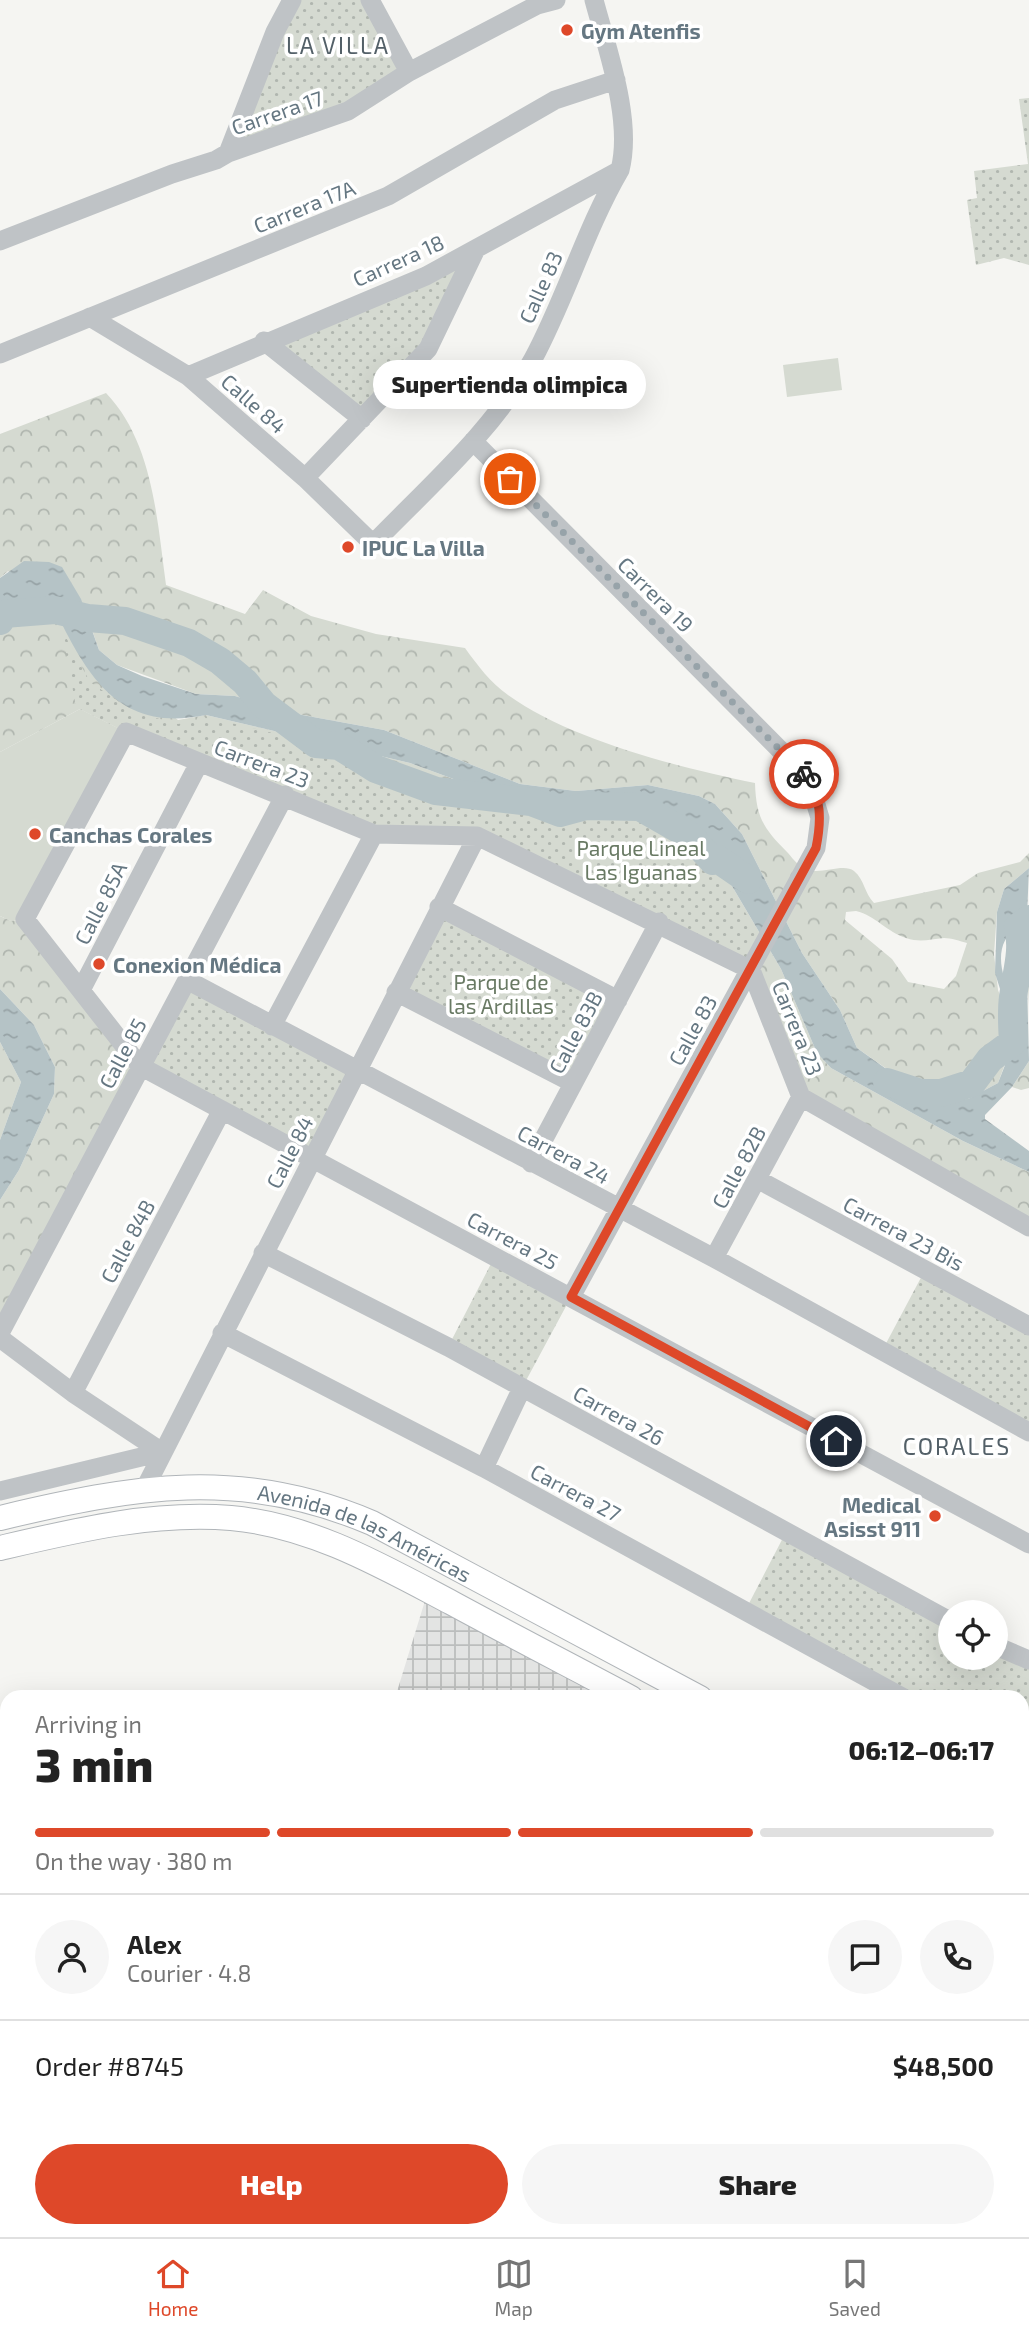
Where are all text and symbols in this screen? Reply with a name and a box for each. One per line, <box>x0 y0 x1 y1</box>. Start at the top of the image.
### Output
place label: Gym Atenfis <box>581 18 701 44</box>
marker: Gym Atenfis <box>559 22 575 38</box>
district label: LA VILLA <box>286 31 390 59</box>
street label: Carrera 17 <box>228 85 326 139</box>
street label: Carrera 17A <box>250 174 358 238</box>
street label: Carrera 18 <box>349 229 447 291</box>
street label: Calle 83 <box>513 247 567 327</box>
callout: Supertienda olimpica <box>374 360 646 409</box>
street label: Calle 84 <box>217 368 291 438</box>
text: Supertienda olimpica <box>391 370 628 398</box>
pin <box>480 449 540 509</box>
icon: bag <box>491 460 529 498</box>
place label: IPUC La Villa <box>362 535 485 560</box>
marker: IPUC La Villa <box>340 539 356 555</box>
street label: Carrera 19 <box>613 551 699 637</box>
street label: Carrera 23 <box>211 734 313 792</box>
courier <box>769 739 839 809</box>
icon: bike <box>785 755 823 793</box>
place label: Canchas Corales <box>49 822 212 847</box>
marker: Canchas Corales <box>27 826 43 842</box>
park label: Parque Lineal Las Iguanas <box>576 835 706 884</box>
street label: Calle 85A <box>69 858 131 948</box>
place label: Conexion Médica <box>113 952 281 977</box>
marker: Conexion Médica <box>91 956 107 972</box>
park label: Parque de las Ardillas <box>448 969 554 1018</box>
street label: Carrera 23 <box>768 977 828 1079</box>
street label: Calle 83B <box>543 987 607 1077</box>
street label: Calle 83 <box>663 991 721 1069</box>
street label: Calle 85 <box>93 1014 151 1092</box>
street label: Calle 84 <box>260 1112 318 1192</box>
street label: Carrera 24 <box>514 1119 614 1189</box>
street label: Calle 82B <box>706 1122 770 1212</box>
street label: Carrera 23 Bis <box>839 1191 969 1275</box>
street label: Calle 84B <box>95 1195 159 1287</box>
street label: Carrera 25 <box>463 1206 563 1274</box>
street label: Carrera 26 <box>569 1380 669 1450</box>
pin <box>806 1411 866 1471</box>
icon: home <box>817 1422 855 1460</box>
district label: CORALES <box>903 1432 1011 1460</box>
street label: Carrera 27 <box>527 1458 626 1526</box>
street label: Avenida de las Américas <box>256 1479 476 1586</box>
place label: Medical Asisst 911 <box>824 1492 921 1541</box>
marker: Medical Asisst 911 <box>927 1508 943 1524</box>
map controls <box>938 1600 1008 1670</box>
button: locate <box>938 1600 1008 1670</box>
text: Arriving in <box>35 1710 142 1738</box>
text: 06:12–06:17 <box>848 1734 994 1765</box>
text: 3 min <box>35 1736 153 1791</box>
text: On the way · 380 m <box>35 1847 232 1875</box>
button: person <box>35 1920 109 1994</box>
button: chat <box>828 1920 902 1994</box>
button: phone <box>920 1920 994 1994</box>
text: Alex <box>127 1928 182 1959</box>
text: Courier · 4.8 <box>127 1959 251 1987</box>
text: Order #8745 <box>35 2050 184 2081</box>
text: $48,500 <box>893 2050 994 2081</box>
button: Help <box>35 2144 508 2224</box>
button: Share <box>522 2144 994 2224</box>
tab: Home <box>148 2255 198 2320</box>
tab: Map <box>495 2255 533 2320</box>
tab: Saved <box>829 2255 881 2320</box>

